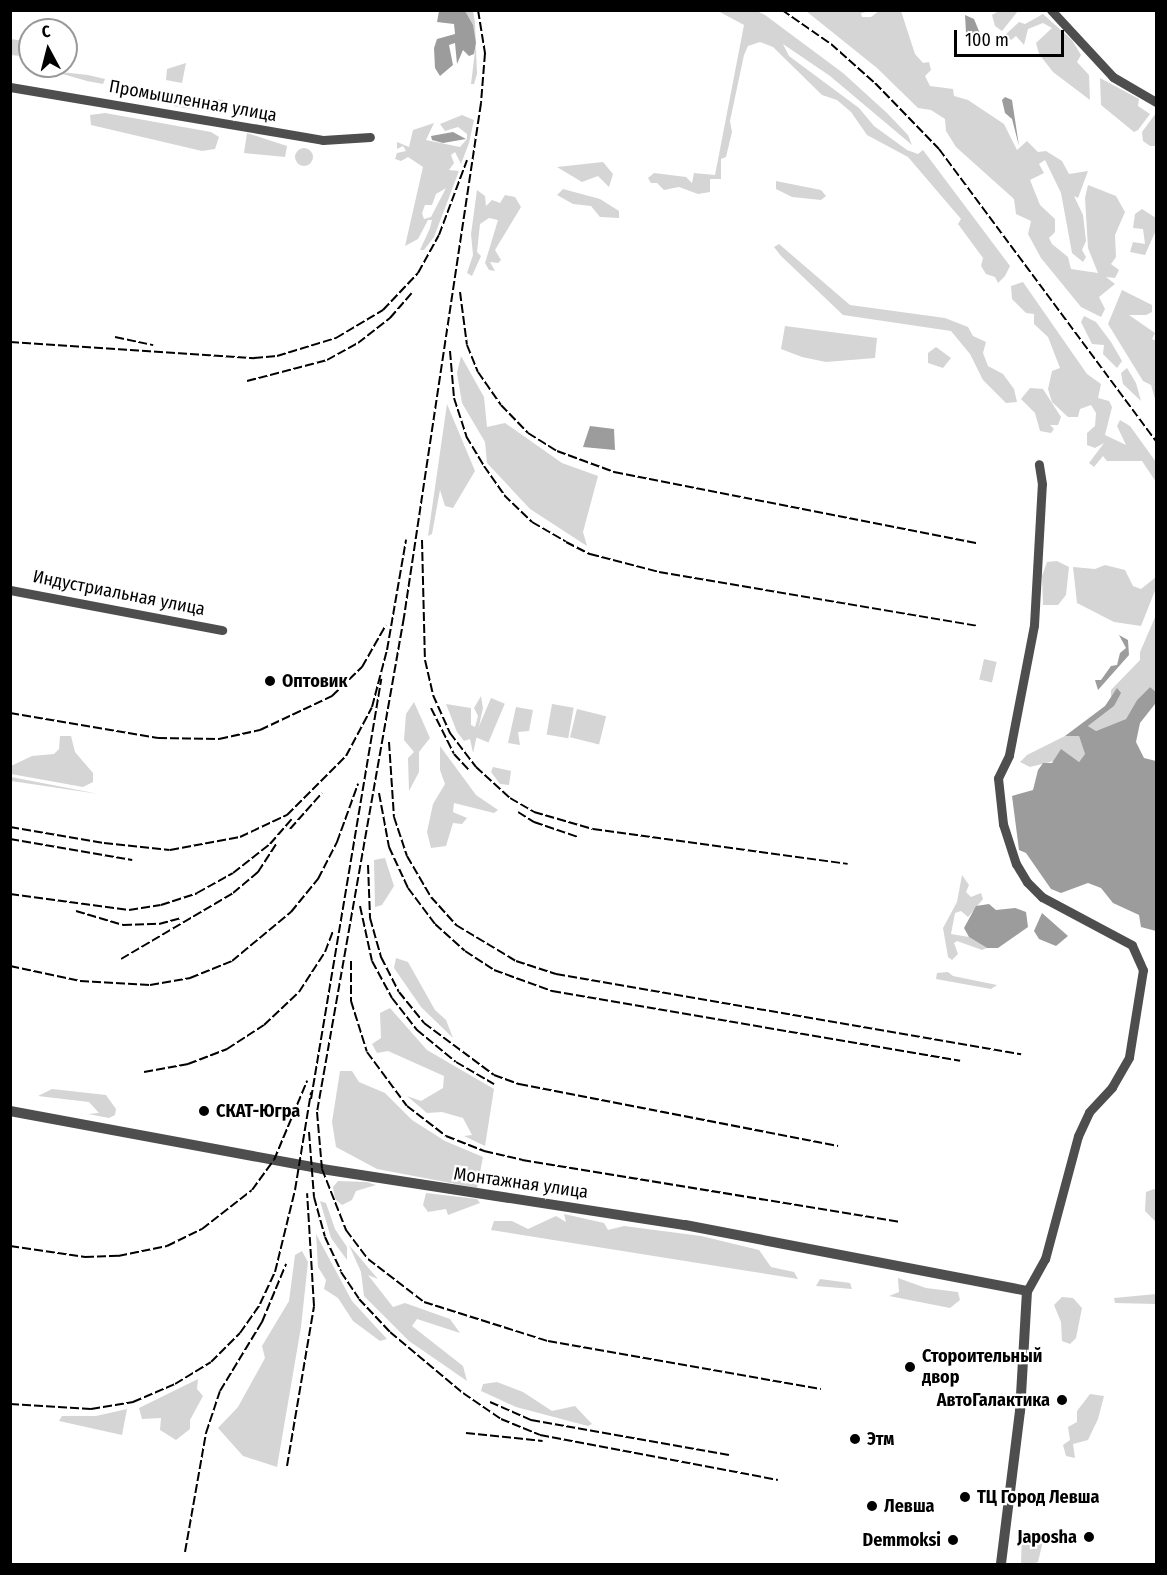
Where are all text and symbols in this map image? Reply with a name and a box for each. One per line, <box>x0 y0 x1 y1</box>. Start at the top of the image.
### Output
north arrow <box>18 18 78 78</box>
scale bar <box>957 18 1066 56</box>
text: С <box>41 22 51 42</box>
text: 100 m <box>965 29 1009 51</box>
street label: Промышленная улица <box>107 76 279 126</box>
street label: Индустриальная улица <box>31 566 207 620</box>
place label: Оптовик <box>282 670 348 692</box>
marker: Оптовик <box>263 674 277 688</box>
place label: СКАТ-Югра <box>216 1100 300 1122</box>
marker: СКАТ-Югра <box>197 1104 211 1118</box>
street label: Монтажная улица <box>452 1163 590 1203</box>
place label: Стороительный двор <box>922 1346 1042 1388</box>
marker: Стороительный двор <box>903 1360 917 1374</box>
place label: АвтоГалактика <box>937 1389 1050 1411</box>
marker: АвтоГалактика <box>1055 1393 1069 1407</box>
place label: Этм <box>867 1428 894 1450</box>
marker: Этм <box>848 1432 862 1446</box>
place label: ТЦ Город Левша <box>977 1486 1100 1508</box>
marker: ТЦ Город Левша <box>958 1490 972 1504</box>
place label: Левша <box>884 1495 935 1517</box>
marker: Левша <box>865 1499 879 1513</box>
place label: Japosha <box>1017 1526 1077 1548</box>
place label: Demmoksi <box>862 1529 941 1551</box>
marker: Japosha <box>1082 1530 1096 1544</box>
marker: Demmoksi <box>946 1533 960 1547</box>

